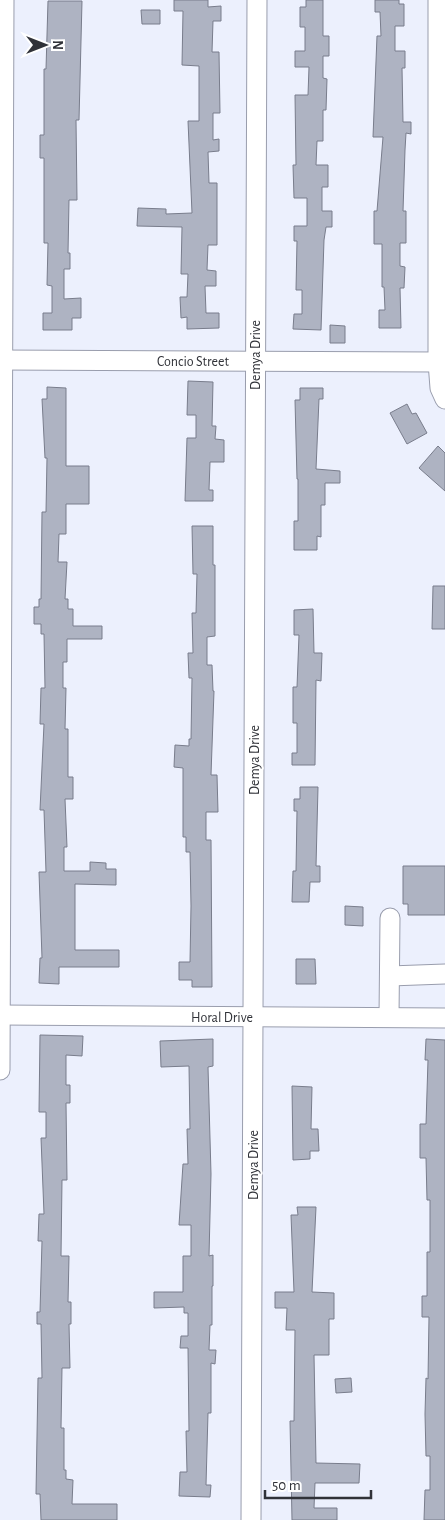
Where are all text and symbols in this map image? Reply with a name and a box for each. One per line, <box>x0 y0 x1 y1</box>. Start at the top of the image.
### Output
north arrow <box>20 20 70 70</box>
text: N <box>50 40 64 50</box>
street label: Demya Drive <box>249 320 263 390</box>
street label: Concio Street <box>157 355 229 369</box>
street label: Demya Drive <box>248 725 262 795</box>
street label: Horal Drive <box>191 1011 253 1025</box>
street label: Demya Drive <box>247 1130 261 1200</box>
scale bar <box>265 1468 371 1500</box>
text: 50 m <box>272 1478 301 1493</box>

